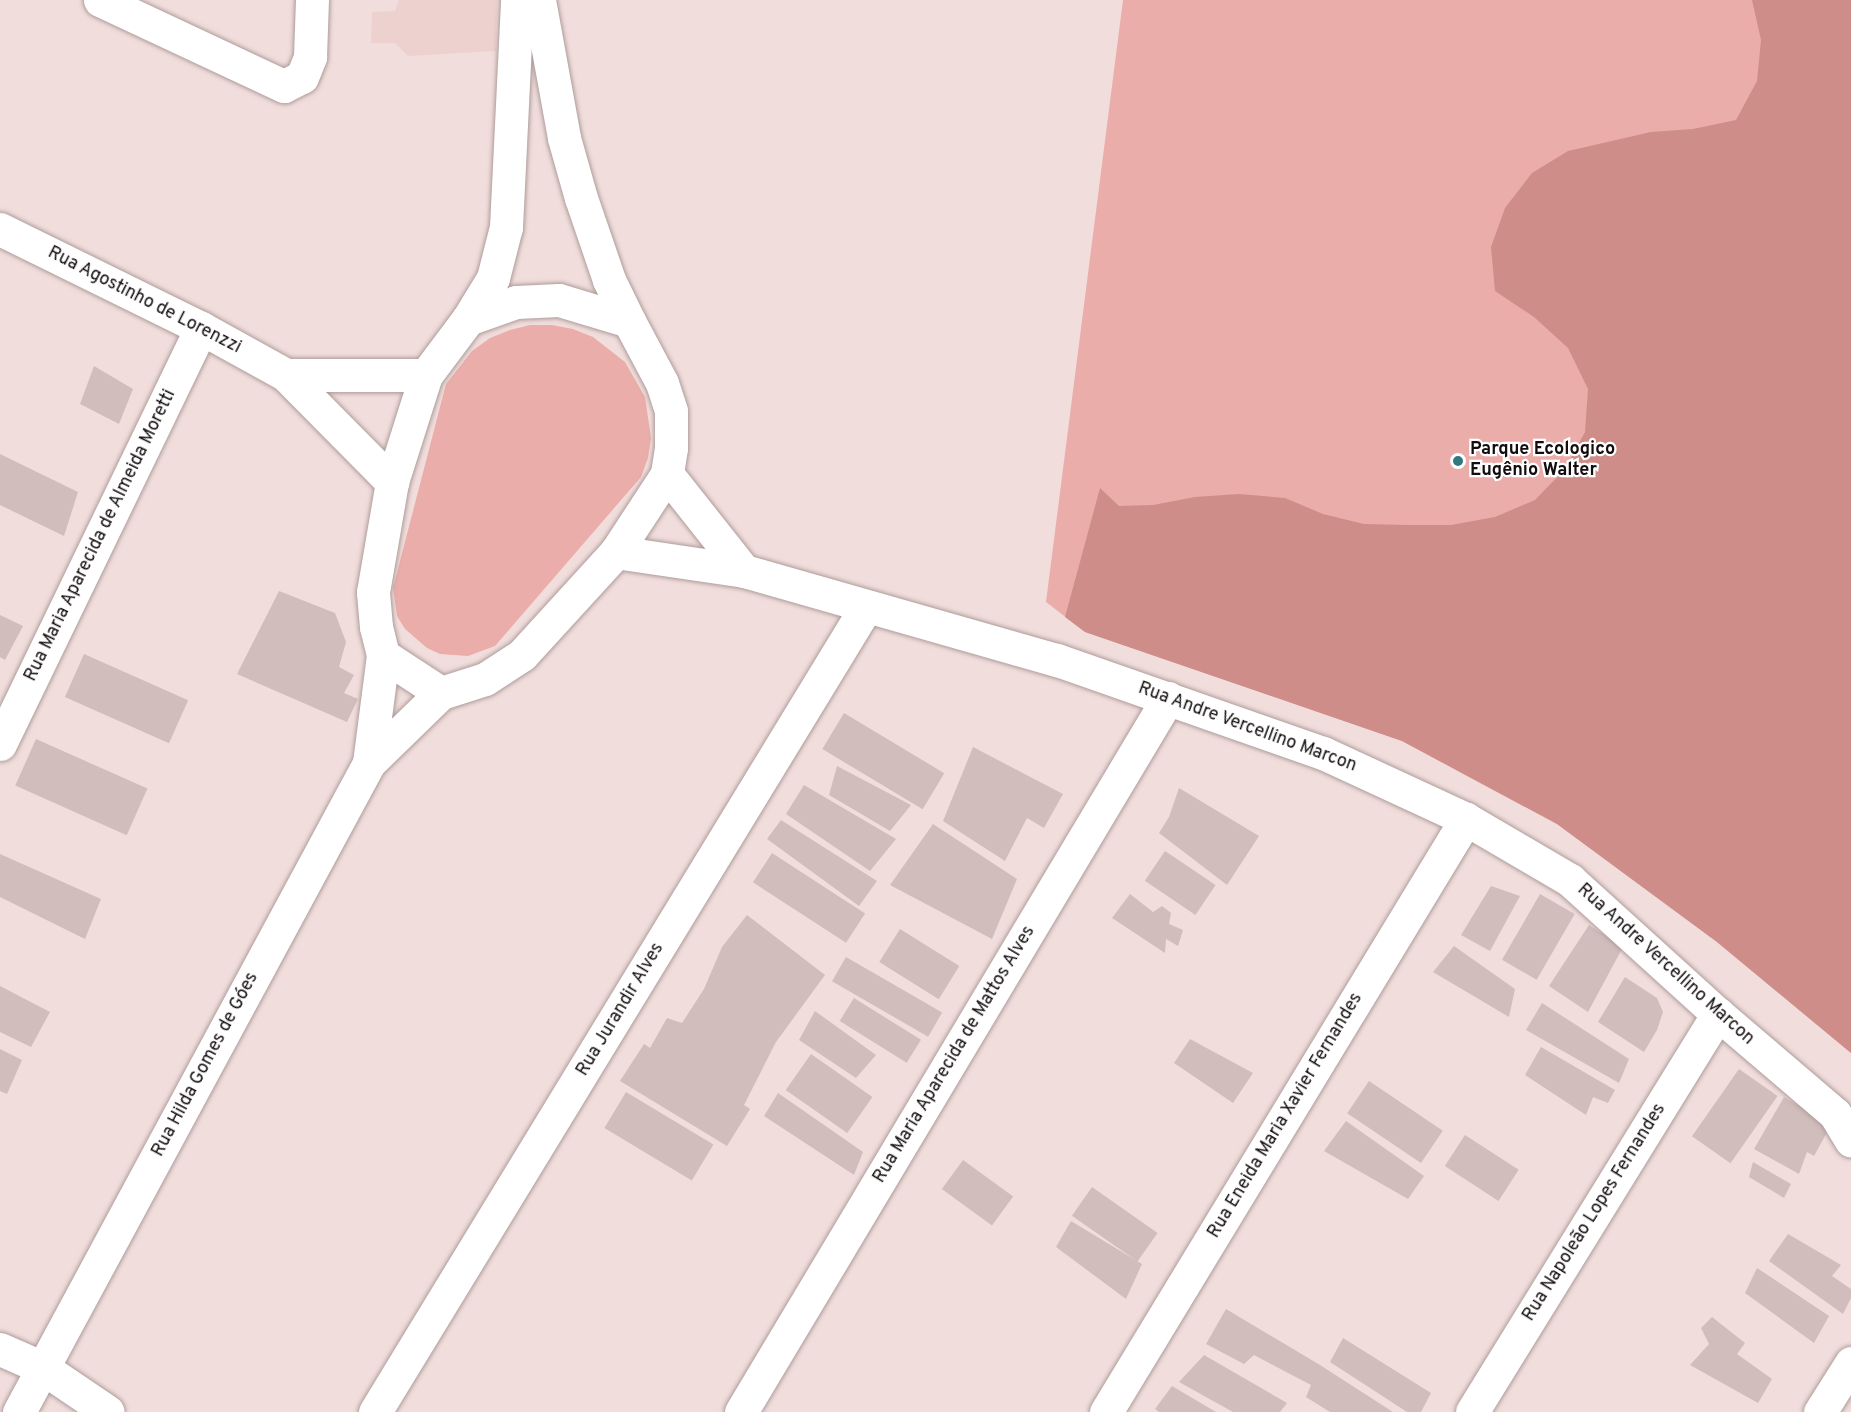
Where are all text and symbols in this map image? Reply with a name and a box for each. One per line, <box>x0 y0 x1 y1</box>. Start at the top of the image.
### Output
street label: Rua Agostinho de Lorenzzi <box>43 243 245 359</box>
street label: Rua Maria Aparecida de Almeida Moretti <box>20 386 182 686</box>
place label: Parque Ecologico Eugênio Walter <box>1470 440 1615 482</box>
marker: Parque Ecologico Eugênio Walter <box>1451 454 1465 468</box>
street label: Rua Andre Vercellino Marcon <box>1134 678 1360 778</box>
street label: Rua Andre Vercellino Marcon <box>1571 879 1759 1051</box>
street label: Rua Maria Aparecida de Mattos Alves <box>869 922 1041 1188</box>
street label: Rua Jurandir Alves <box>572 939 670 1081</box>
street label: Rua Hilda Gomes de Góes <box>148 969 264 1161</box>
street label: Rua Eneida Maria Xavier Fernandes <box>1204 989 1368 1243</box>
street label: Rua Napoleão Lopes Fernandes <box>1519 1100 1671 1326</box>

